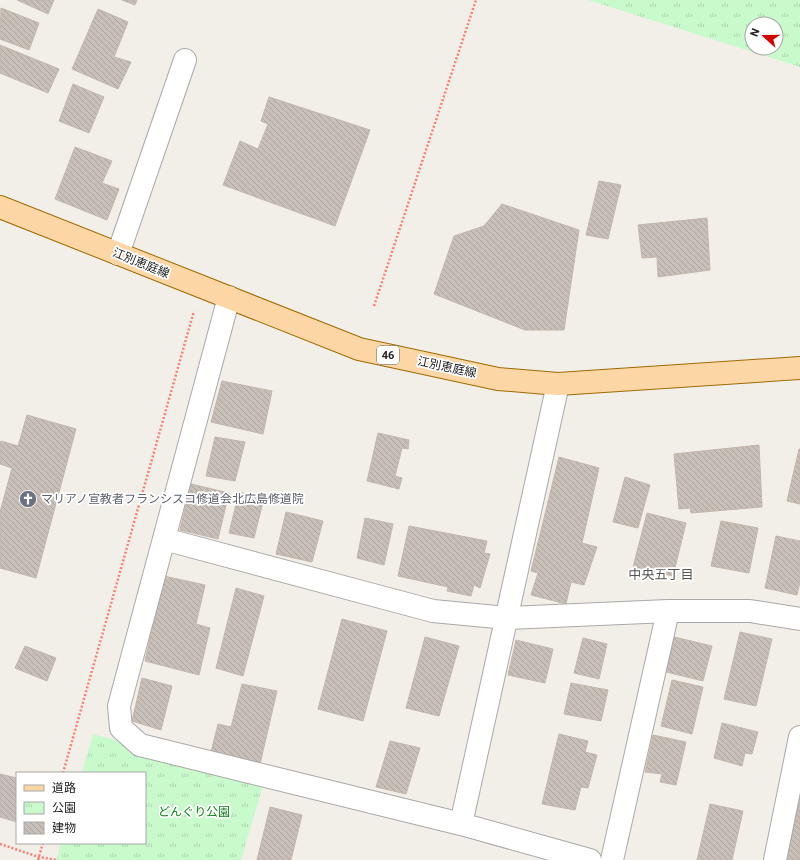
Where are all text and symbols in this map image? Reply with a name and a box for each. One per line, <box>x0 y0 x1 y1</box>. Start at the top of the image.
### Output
north arrow <box>744 16 784 56</box>
text: N <box>748 26 763 39</box>
street label: 江別恵庭線 <box>111 245 171 281</box>
road number: 46 <box>377 346 399 364</box>
street label: 江別恵庭線 <box>416 354 478 380</box>
church icon: マリアノ宣教者フランシスコ修道会北広島修道院 <box>18 489 38 509</box>
place label: マリアノ宣教者フランシスコ修道会北広島修道院 <box>41 492 304 506</box>
district label: 中央五丁目 <box>628 567 694 582</box>
legend <box>16 772 146 844</box>
text: 道路 <box>52 781 76 795</box>
text: 公園 <box>52 801 76 815</box>
park label: どんぐり公園 <box>158 805 230 819</box>
text: 建物 <box>52 821 76 835</box>

